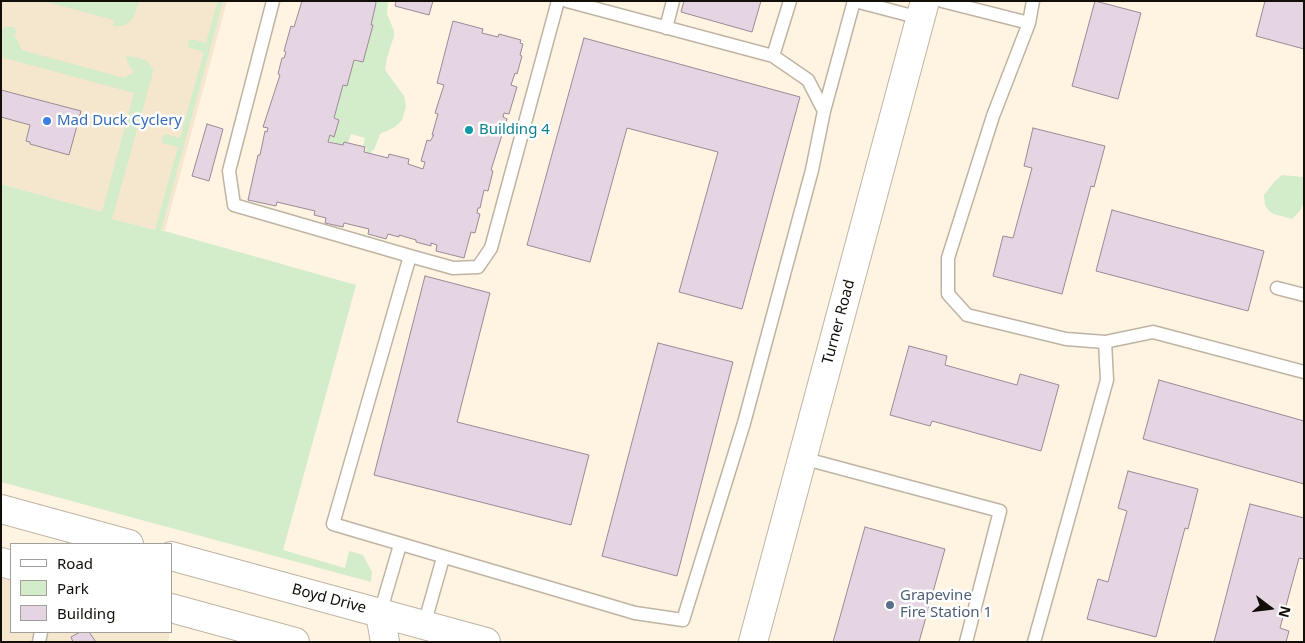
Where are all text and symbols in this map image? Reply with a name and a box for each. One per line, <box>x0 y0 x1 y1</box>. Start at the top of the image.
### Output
place label: Mad Duck Cyclery <box>57 112 182 130</box>
marker: Mad Duck Cyclery <box>41 115 53 127</box>
place label: Building 4 <box>479 121 550 139</box>
marker: Building 4 <box>463 124 475 136</box>
street label: Turner Road <box>819 278 859 366</box>
legend <box>10 543 172 633</box>
text: Road <box>57 553 93 573</box>
text: Park <box>57 578 89 598</box>
street label: Boyd Drive <box>290 580 368 618</box>
north arrow <box>1245 583 1295 633</box>
place label: Grapevine Fire Station 1 <box>900 587 992 622</box>
marker: Grapevine Fire Station 1 <box>884 599 896 611</box>
text: Building <box>57 603 115 623</box>
text: N <box>1274 604 1296 620</box>

